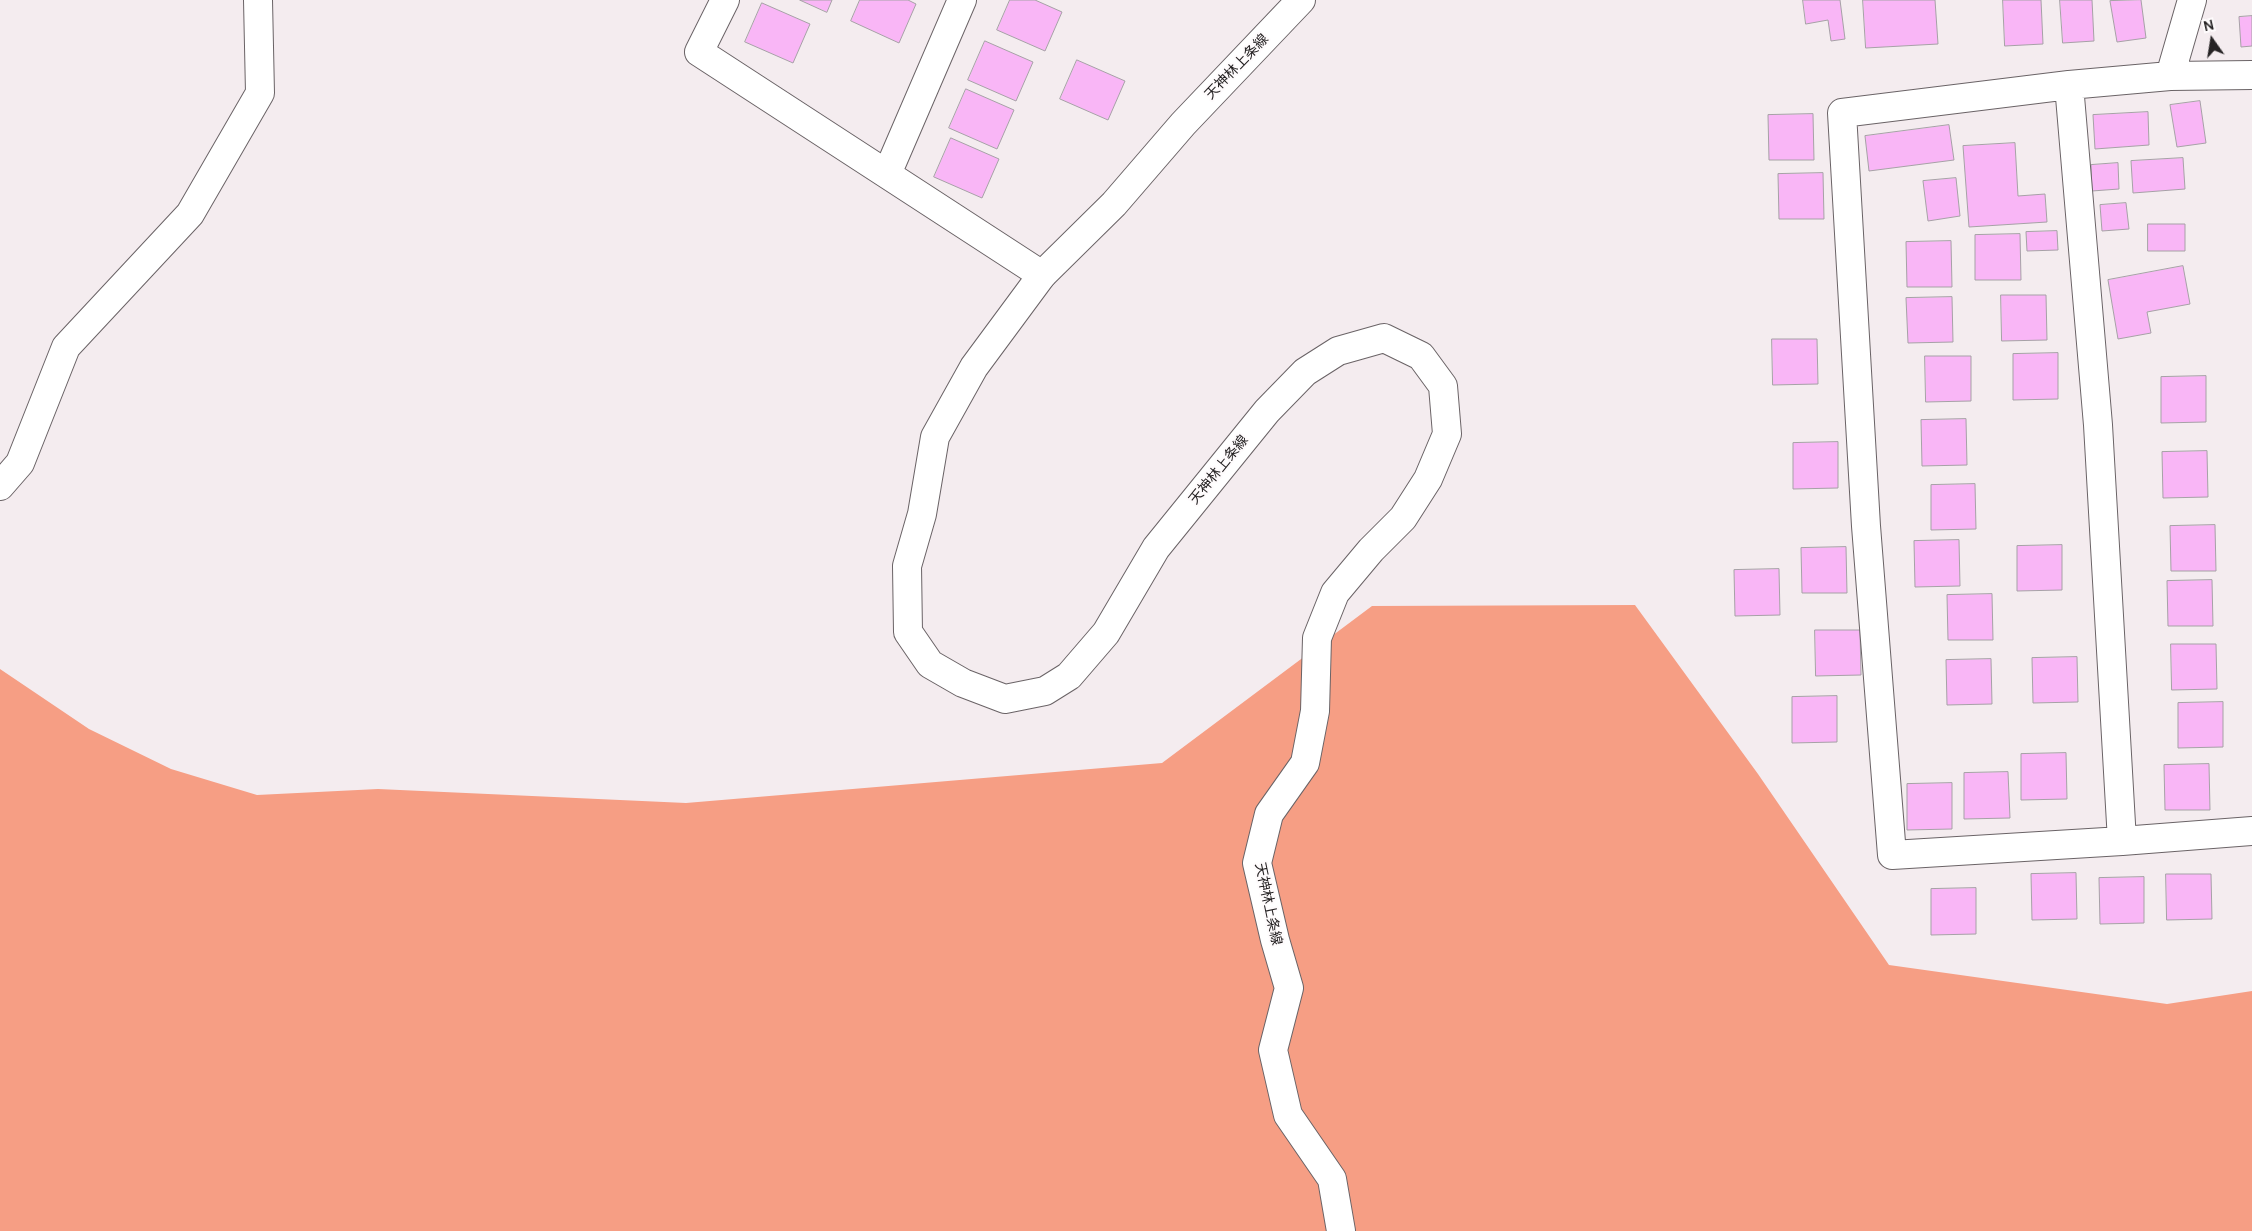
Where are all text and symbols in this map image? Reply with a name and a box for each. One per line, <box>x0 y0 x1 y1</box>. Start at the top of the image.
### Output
north arrow <box>2187 15 2237 65</box>
text: N <box>2201 15 2216 35</box>
street label: 天神林上条線 <box>1202 31 1272 103</box>
street label: 天神林上条線 <box>1186 432 1252 508</box>
street label: 天神林上条線 <box>1251 861 1285 947</box>

